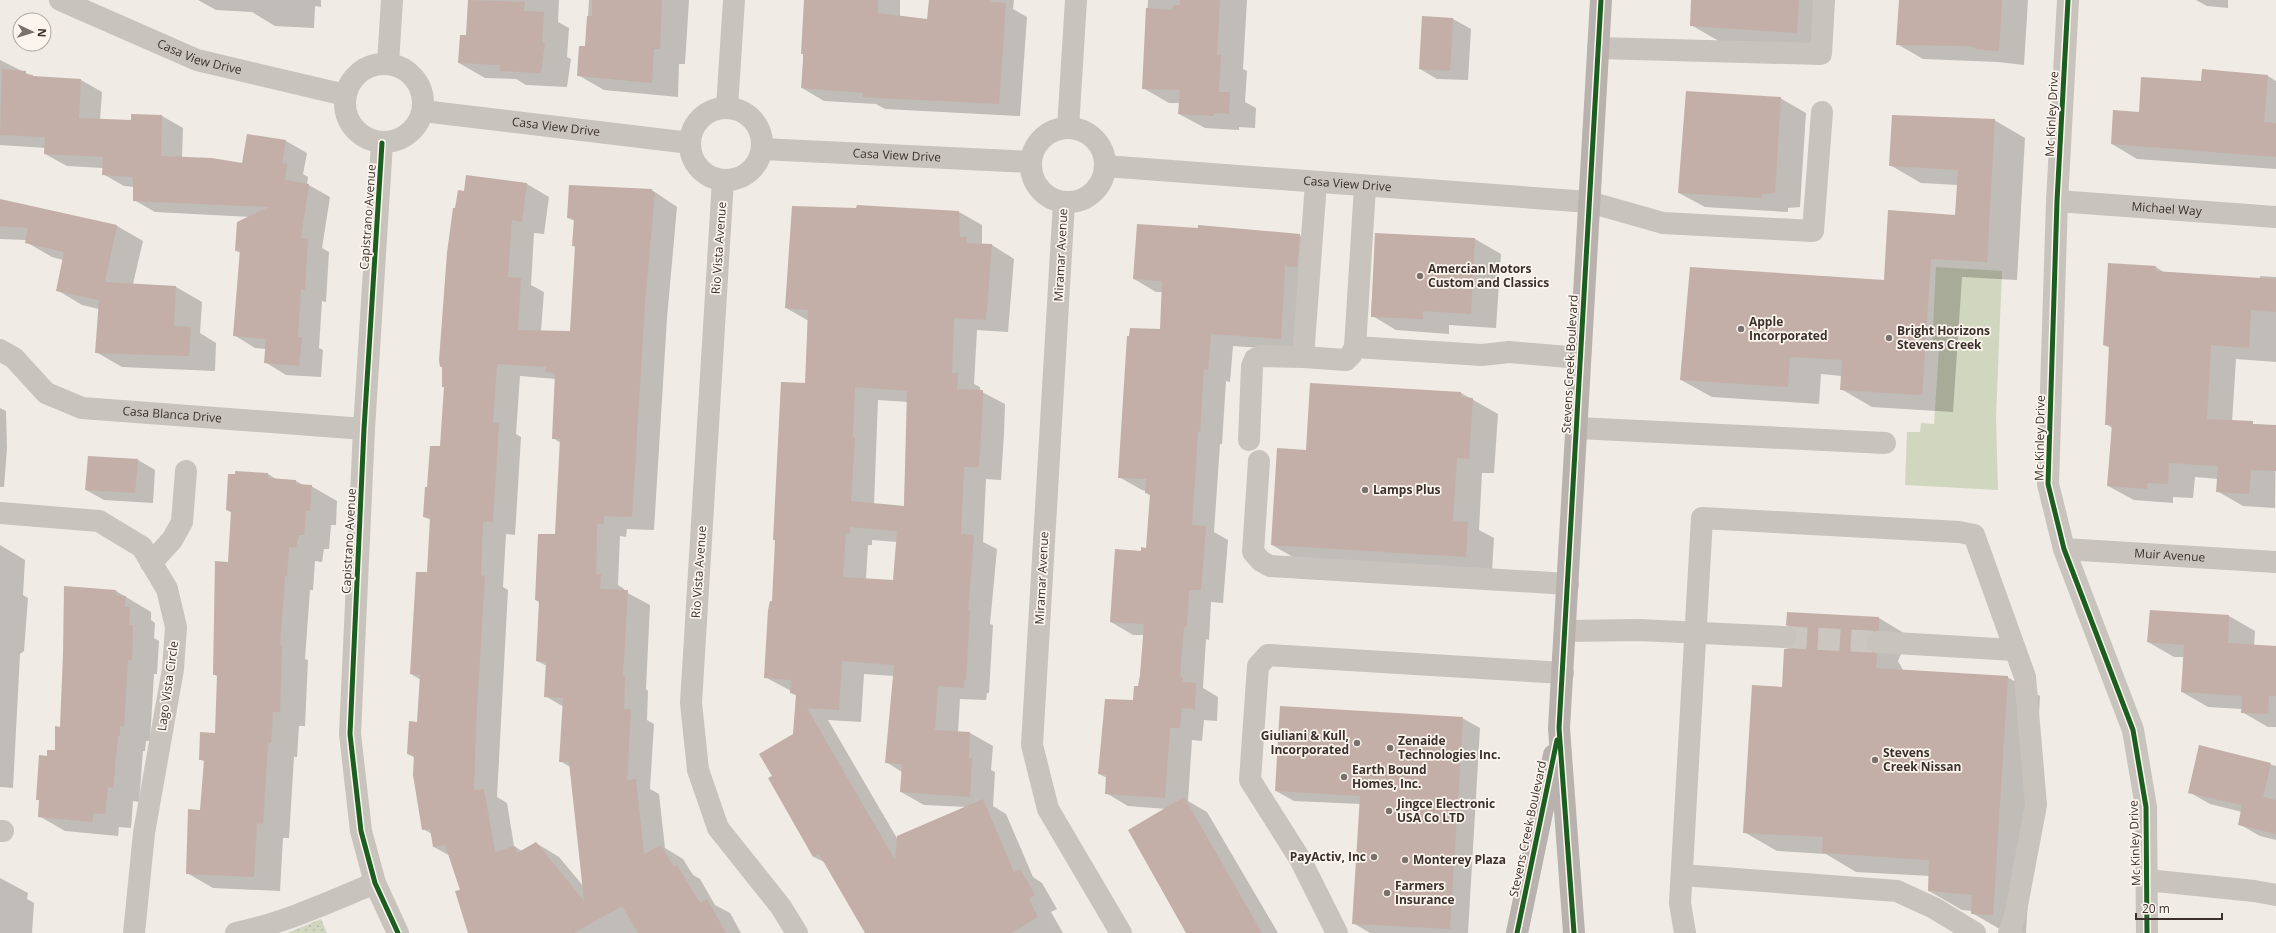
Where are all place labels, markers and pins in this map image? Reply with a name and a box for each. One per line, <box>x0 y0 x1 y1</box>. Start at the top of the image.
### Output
place label: Amercian Motors Custom and Classics <box>1428 260 1549 291</box>
marker: Amercian Motors Custom and Classics <box>1415 271 1425 281</box>
place label: Apple Incorporated <box>1749 313 1828 344</box>
place label: Bright Horizons Stevens Creek <box>1897 322 1990 353</box>
marker: Apple Incorporated <box>1736 324 1746 334</box>
marker: Bright Horizons Stevens Creek <box>1884 333 1894 343</box>
place label: Lamps Plus <box>1373 481 1441 498</box>
marker: Lamps Plus <box>1360 485 1370 495</box>
place label: Giuliani & Kull, Incorporated <box>1261 727 1349 758</box>
place label: Zenaide Technologies Inc. <box>1398 732 1501 763</box>
marker: Giuliani & Kull, Incorporated <box>1352 738 1362 748</box>
marker: Zenaide Technologies Inc. <box>1385 743 1395 753</box>
place label: Stevens Creek Nissan <box>1883 744 1961 775</box>
marker: Stevens Creek Nissan <box>1870 755 1880 765</box>
place label: Earth Bound Homes, Inc. <box>1352 761 1427 792</box>
marker: Earth Bound Homes, Inc. <box>1339 772 1349 782</box>
place label: Jingce Electronic USA Co LTD <box>1396 795 1495 826</box>
marker: Jingce Electronic USA Co LTD <box>1384 806 1394 816</box>
place label: PayActiv, Inc <box>1290 848 1366 865</box>
place label: Monterey Plaza <box>1413 851 1506 868</box>
marker: PayActiv, Inc <box>1369 852 1379 862</box>
marker: Monterey Plaza <box>1400 855 1410 865</box>
place label: Farmers Insurance <box>1395 877 1455 908</box>
marker: Farmers Insurance <box>1382 888 1392 898</box>

